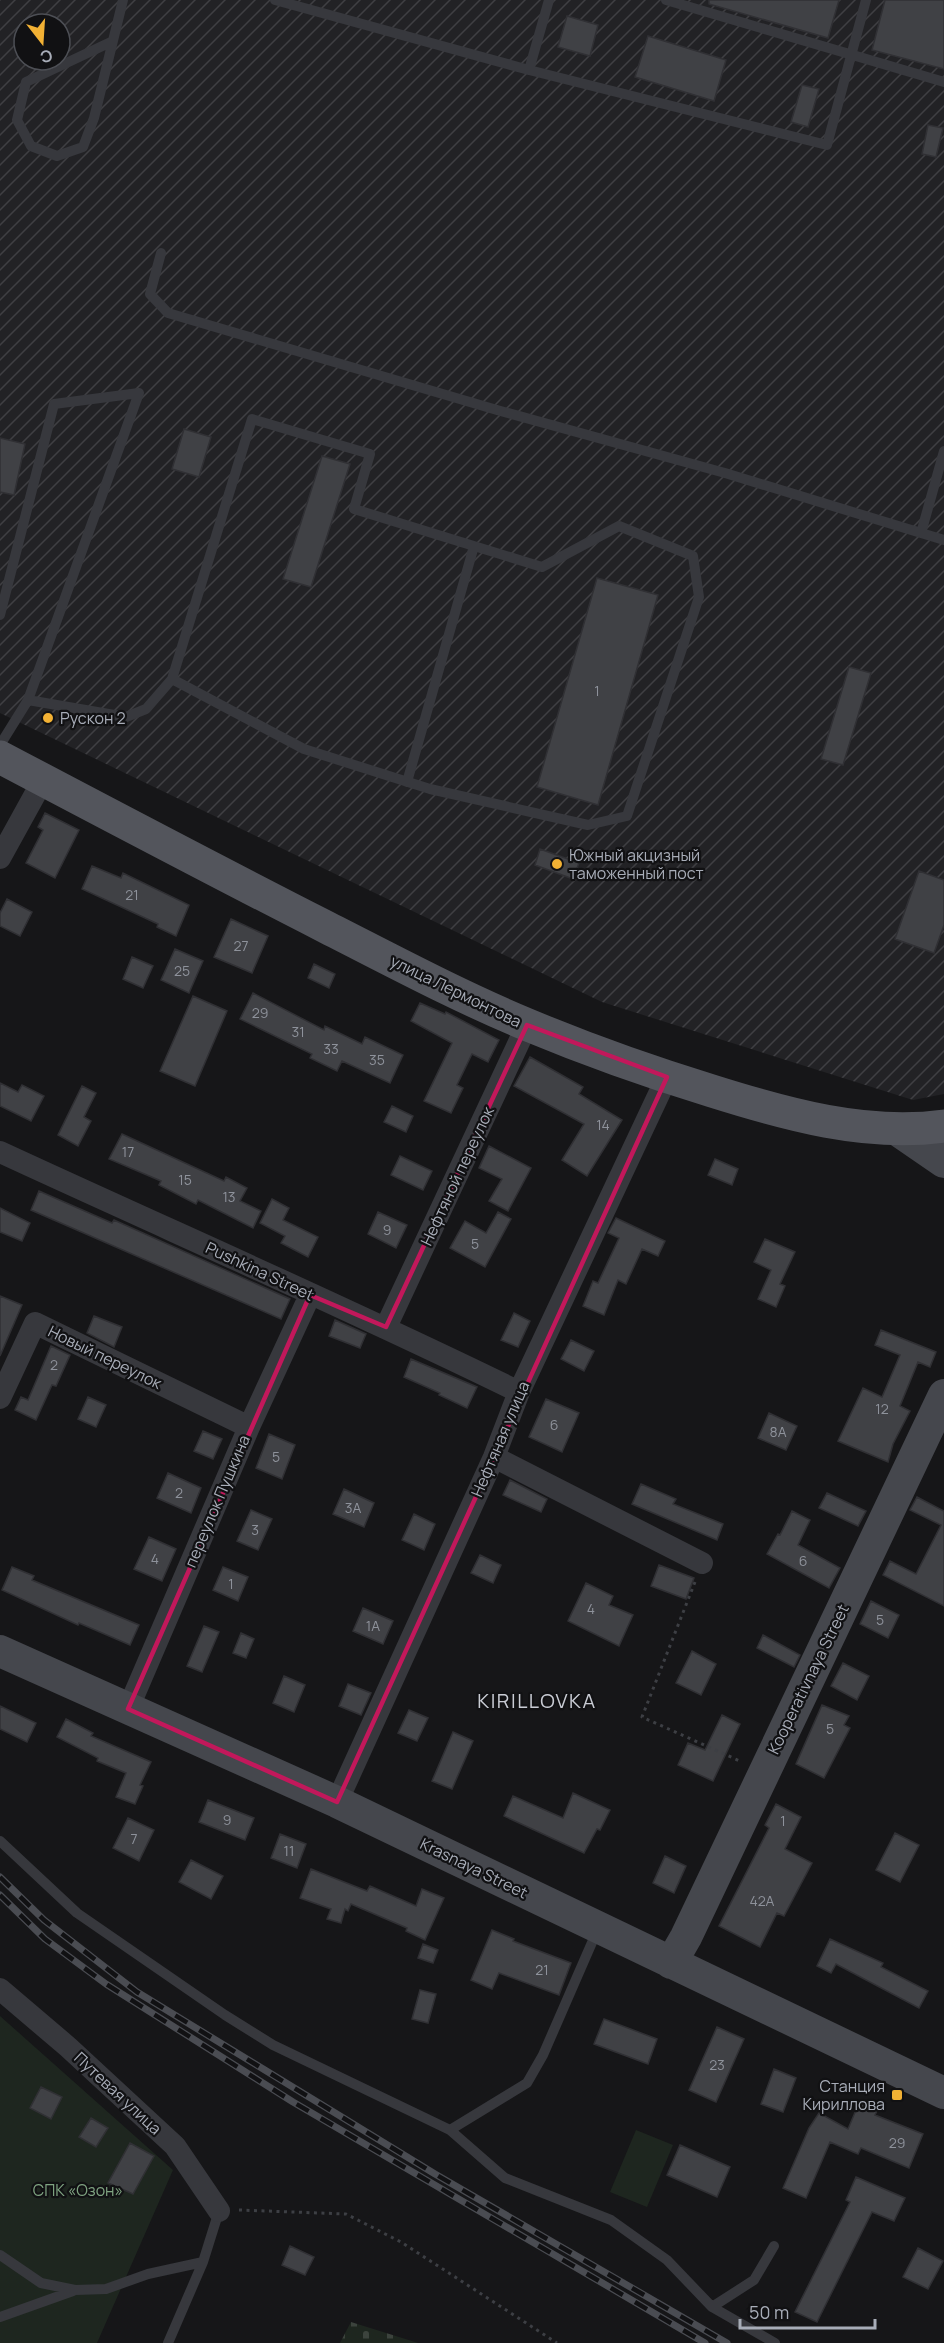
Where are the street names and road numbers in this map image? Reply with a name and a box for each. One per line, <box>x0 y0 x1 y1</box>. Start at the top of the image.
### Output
street label: улица Лермонтова <box>387 950 525 1032</box>
street label: Нефтяной переулок <box>415 1102 499 1249</box>
street label: Pushkina Street <box>202 1236 318 1306</box>
street label: Новый переулок <box>45 1320 166 1394</box>
street label: Нефтяная улица <box>466 1378 534 1500</box>
street label: переулок Пушкина <box>179 1431 255 1571</box>
street label: Kooperativnaya Street <box>762 1600 854 1758</box>
street label: Krasnaya Street <box>416 1832 532 1904</box>
street label: Путевая улица <box>70 2047 166 2139</box>

